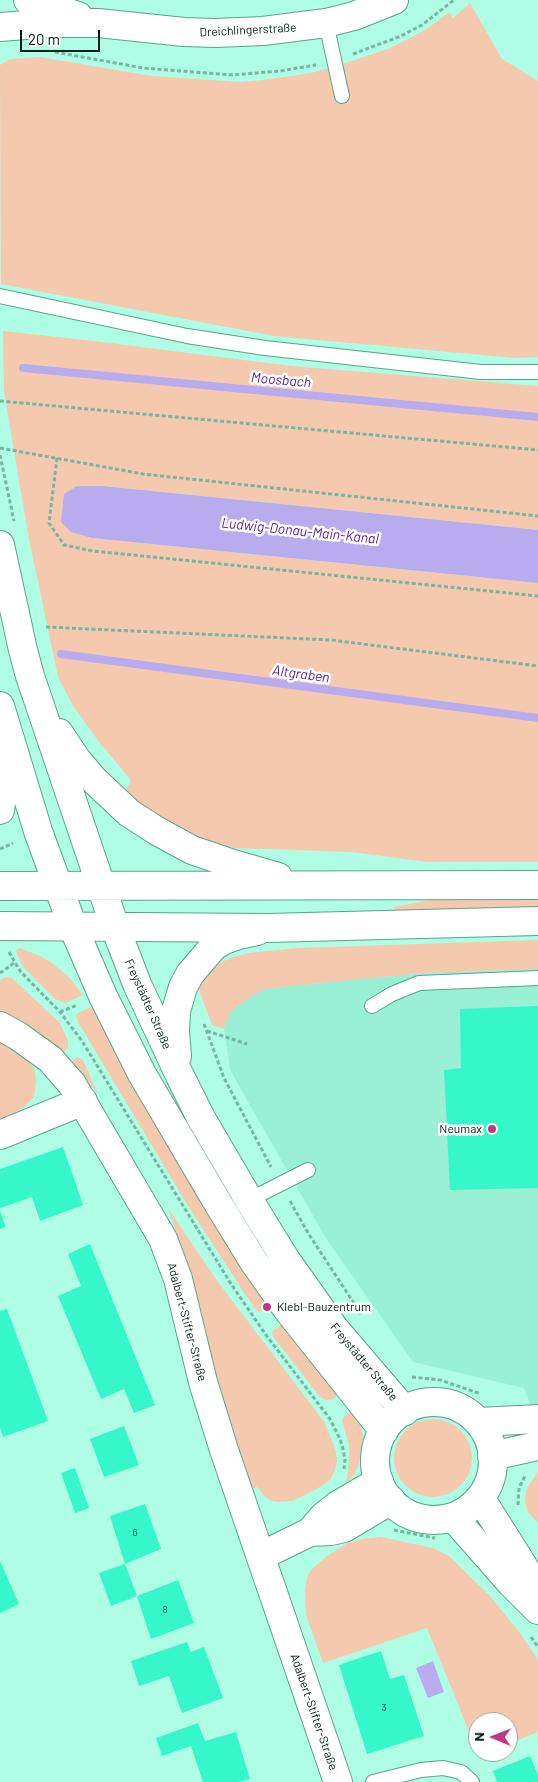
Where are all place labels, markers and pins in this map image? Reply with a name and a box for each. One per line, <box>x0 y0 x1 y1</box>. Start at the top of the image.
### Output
place label: Neumax <box>439 1122 482 1136</box>
marker: Neumax <box>486 1123 498 1135</box>
place label: Klebl-Bauzentrum <box>277 1300 371 1314</box>
marker: Klebl-Bauzentrum <box>261 1301 273 1313</box>

